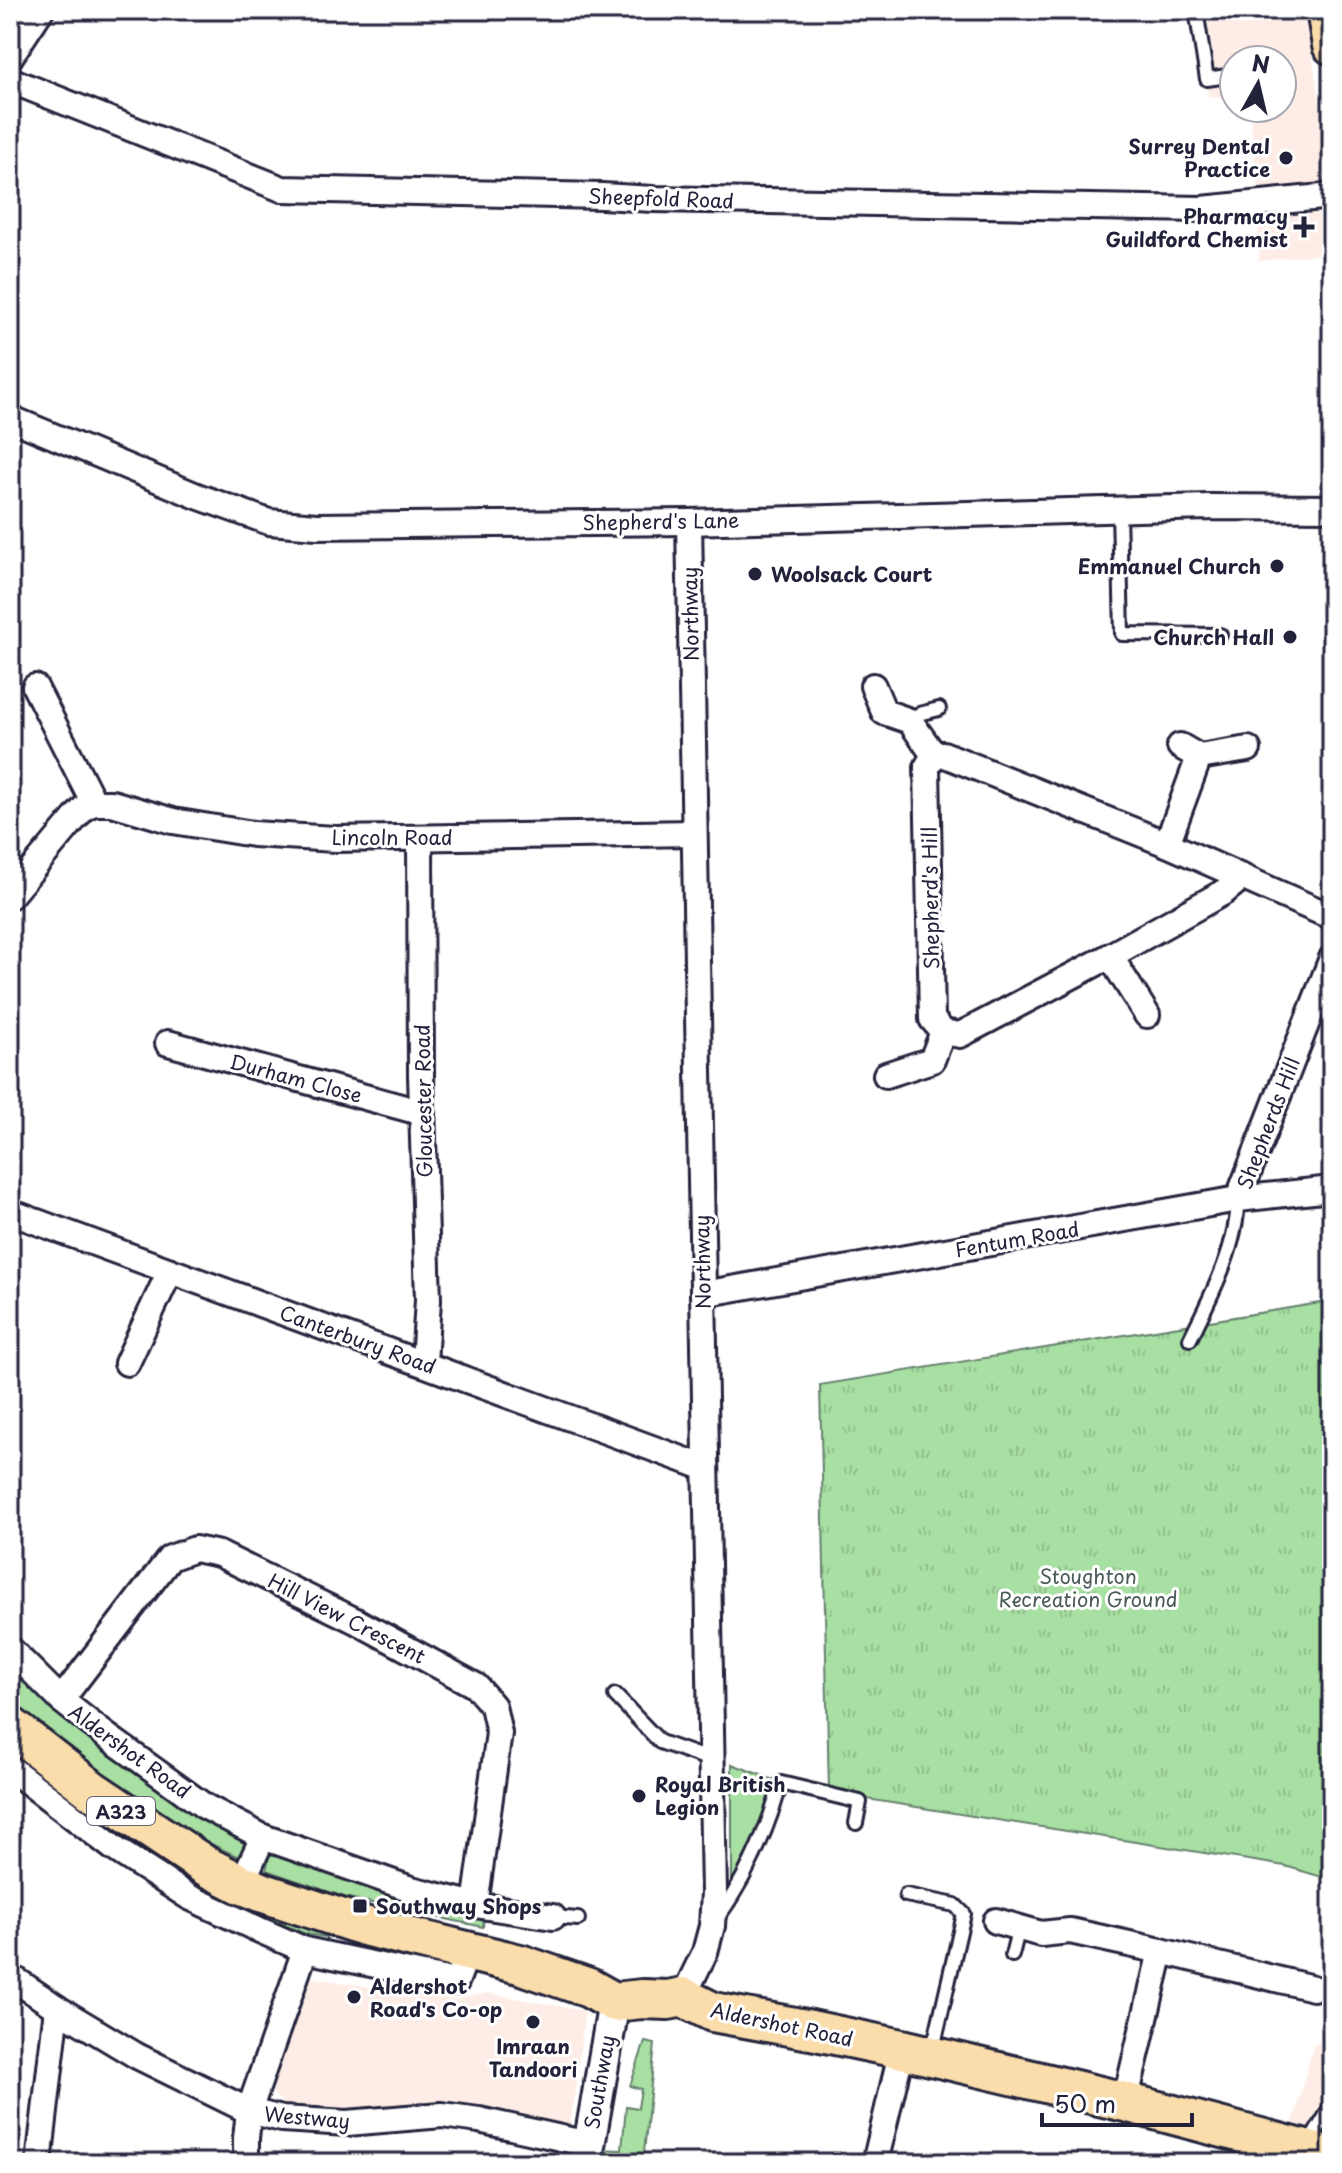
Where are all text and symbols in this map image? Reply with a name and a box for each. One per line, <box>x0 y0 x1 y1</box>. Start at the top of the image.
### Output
north arrow <box>1218 44 1298 124</box>
text: N <box>1250 45 1272 80</box>
place label: Surrey Dental Practice <box>1129 131 1270 184</box>
marker: Surrey Dental Practice <box>1277 149 1295 167</box>
street label: Sheepfold Road <box>587 180 735 216</box>
place label: Pharmacy Guildford Chemist <box>1106 201 1288 254</box>
marker: Pharmacy Guildford Chemist <box>1295 218 1313 236</box>
street label: Shepherd's Lane <box>582 505 740 537</box>
place label: Emmanuel Church <box>1078 551 1261 581</box>
marker: Emmanuel Church <box>1268 557 1286 575</box>
place label: Woolsack Court <box>771 559 933 589</box>
marker: Woolsack Court <box>746 565 764 583</box>
street label: Northway <box>674 567 706 661</box>
place label: Church Hall <box>1153 622 1274 652</box>
marker: Church Hall <box>1281 628 1299 646</box>
street label: Lincoln Road <box>331 822 453 852</box>
street label: Shepherd's Hill <box>914 827 946 969</box>
street label: Gloucester Road <box>407 1024 439 1178</box>
street label: Durham Close <box>227 1046 365 1110</box>
street label: Shepherds Hill <box>1229 1053 1307 1193</box>
street label: Fentum Road <box>953 1213 1081 1265</box>
street label: Northway <box>686 1215 718 1309</box>
street label: Canterbury Road <box>276 1297 440 1381</box>
park label: Stoughton Recreation Ground <box>998 1561 1178 1614</box>
street label: Hill View Crescent <box>263 1565 431 1671</box>
street label: Aldershot Road <box>63 1696 197 1806</box>
place label: Royal British Legion <box>655 1769 785 1822</box>
marker: Royal British Legion <box>630 1787 648 1805</box>
road number: A323 <box>87 1797 155 1825</box>
place label: Southway Shops <box>376 1891 542 1921</box>
marker: Southway Shops <box>351 1897 369 1915</box>
place label: Aldershot Road's Co-op <box>369 1971 502 2024</box>
marker: Aldershot Road's Co-op <box>345 1988 363 2006</box>
street label: Aldershot Road <box>708 1994 856 2054</box>
marker: Imraan Tandoori <box>524 2013 542 2031</box>
place label: Imraan Tandoori <box>489 2031 577 2084</box>
street label: Southway <box>576 2033 622 2131</box>
scale bar <box>1042 2077 1192 2127</box>
text: 50 m <box>1054 2085 1116 2121</box>
street label: Westway <box>263 2098 351 2136</box>

